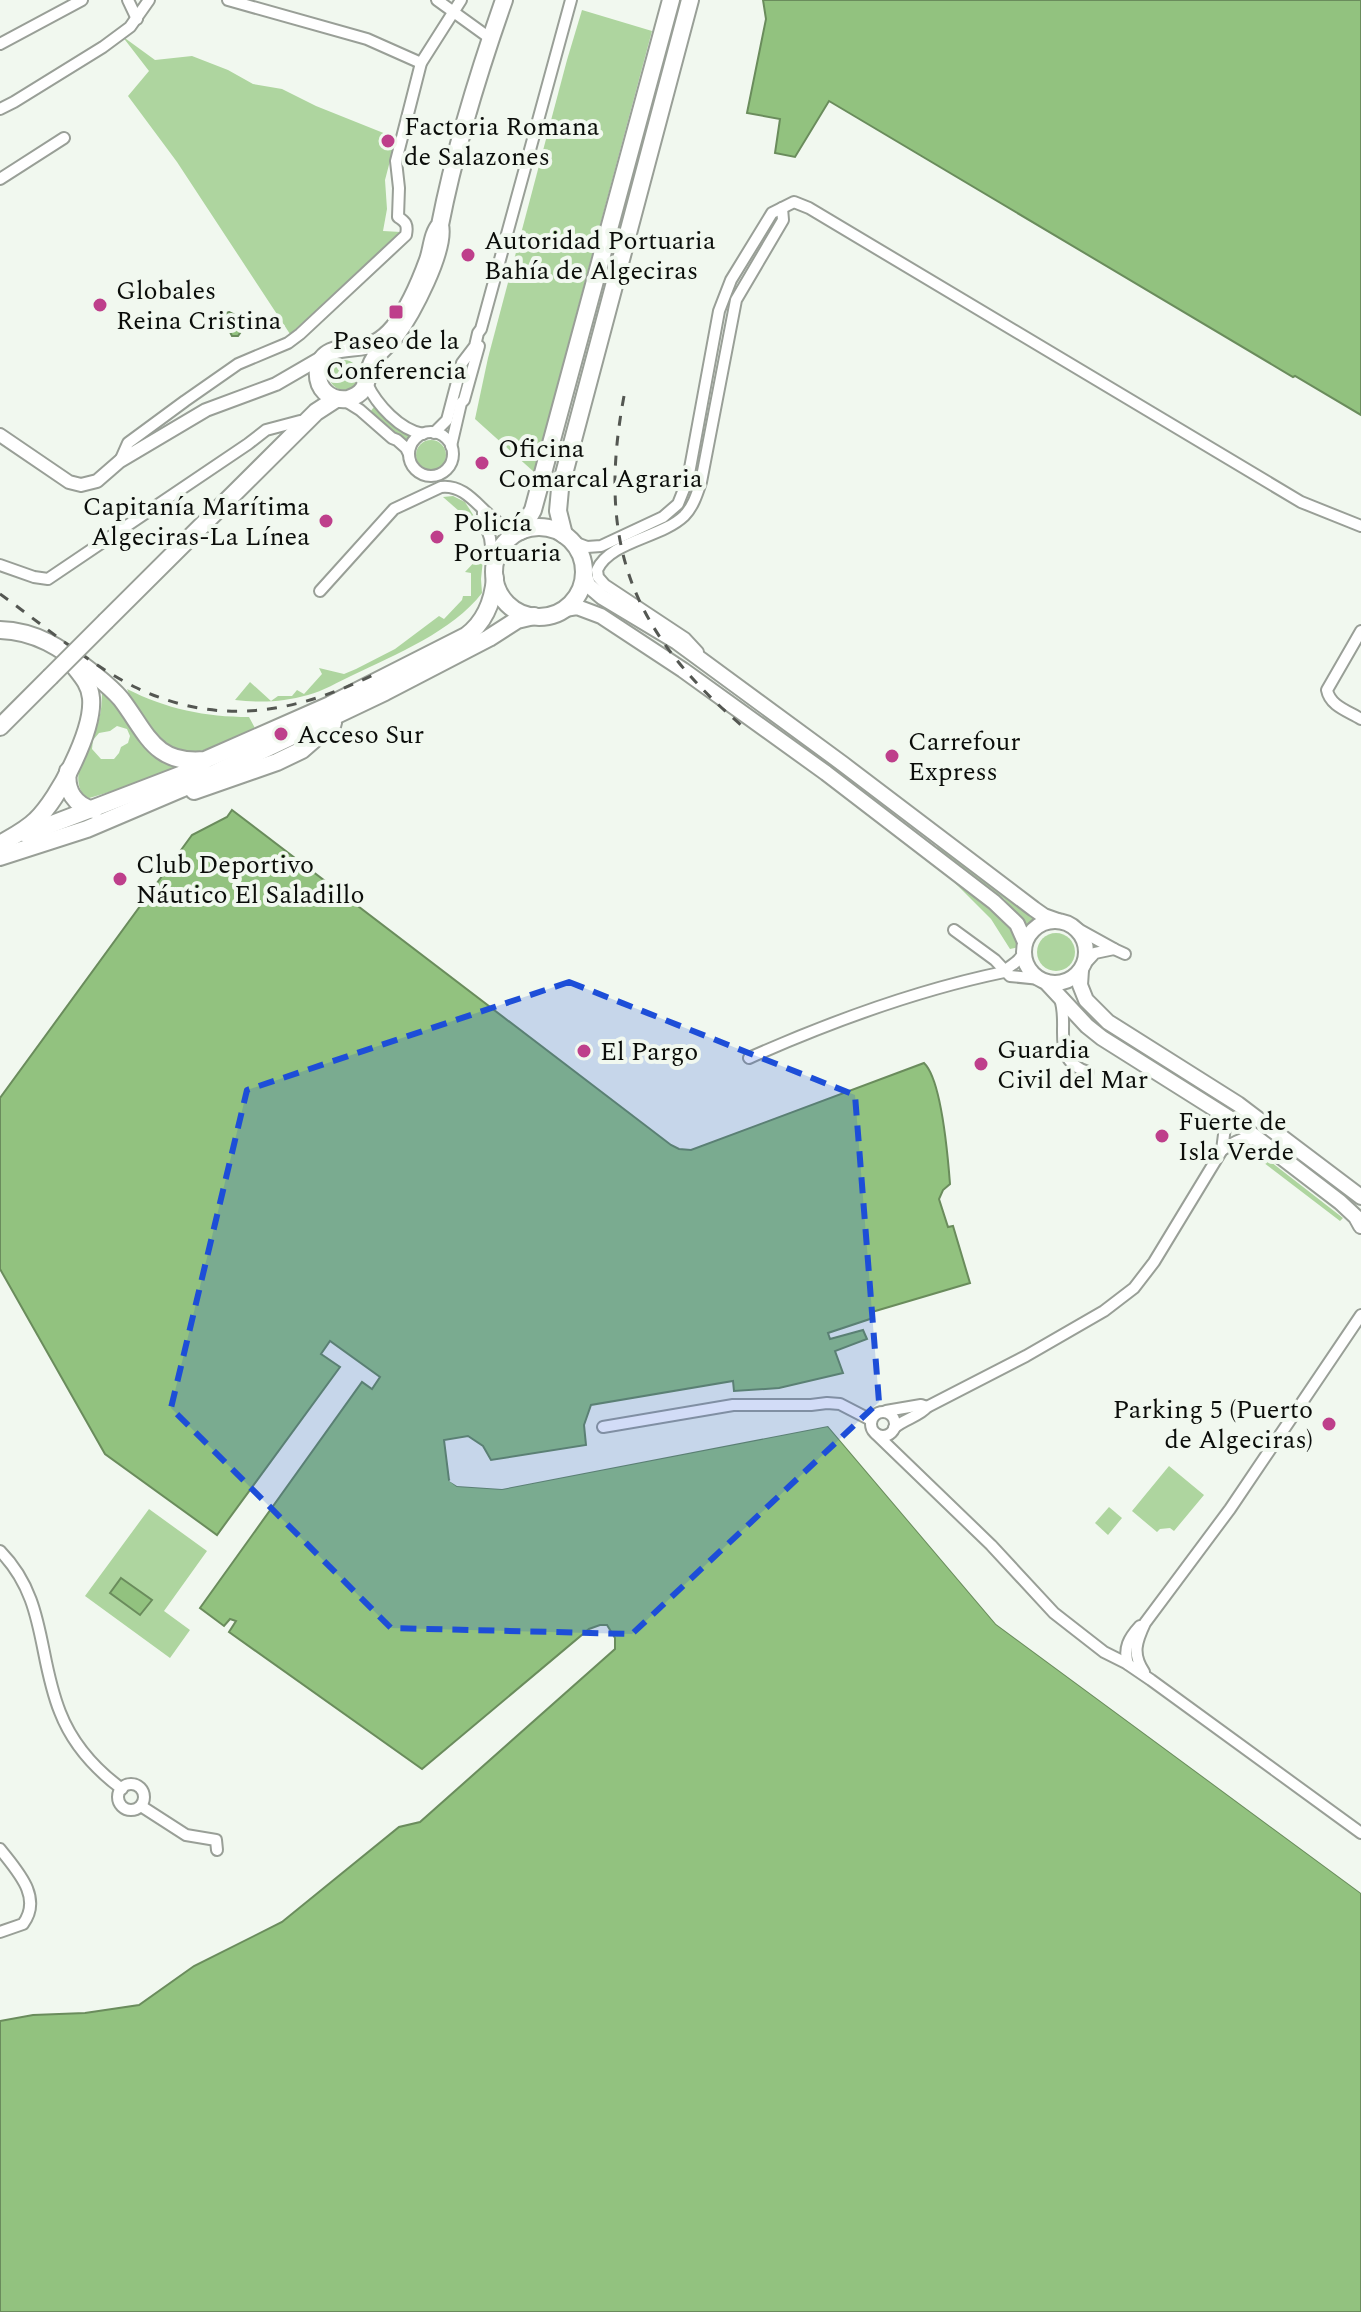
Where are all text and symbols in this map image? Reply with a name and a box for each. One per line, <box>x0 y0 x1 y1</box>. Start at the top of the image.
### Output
place label: Factoria Romana de Salazones <box>404 107 600 177</box>
marker: Factoria Romana de Salazones <box>379 132 397 150</box>
place label: Autoridad Portuaria Bahía de Algeciras <box>484 221 716 291</box>
marker: Autoridad Portuaria Bahía de Algeciras <box>459 246 477 264</box>
place label: Globales Reina Cristina <box>116 271 282 341</box>
marker: Globales Reina Cristina <box>91 296 109 314</box>
marker: Paseo de la Conferencia <box>387 303 405 321</box>
place label: Paseo de la Conferencia <box>326 321 467 391</box>
place label: Oficina Comarcal Agraria <box>498 429 703 499</box>
marker: Oficina Comarcal Agraria <box>473 454 491 472</box>
place label: Capitanía Marítima Algeciras-La Línea <box>83 487 310 557</box>
place label: Policía Portuaria <box>453 503 561 573</box>
marker: Capitanía Marítima Algeciras-La Línea <box>317 512 335 530</box>
marker: Policía Portuaria <box>428 528 446 546</box>
place label: Acceso Sur <box>297 715 424 755</box>
place label: Carrefour Express <box>908 722 1021 792</box>
marker: Acceso Sur <box>272 725 290 743</box>
marker: Carrefour Express <box>883 747 901 765</box>
place label: Club Deportivo Náutico El Saladillo <box>136 845 365 915</box>
marker: Club Deportivo Náutico El Saladillo <box>111 870 129 888</box>
place label: Guardia Civil del Mar <box>997 1030 1148 1100</box>
place label: El Pargo <box>600 1032 698 1072</box>
marker: El Pargo <box>575 1042 593 1060</box>
marker: Guardia Civil del Mar <box>972 1055 990 1073</box>
place label: Fuerte de Isla Verde <box>1178 1102 1294 1172</box>
marker: Fuerte de Isla Verde <box>1153 1127 1171 1145</box>
place label: Parking 5 (Puerto de Algeciras) <box>1113 1390 1313 1460</box>
marker: Parking 5 (Puerto de Algeciras) <box>1320 1415 1338 1433</box>

